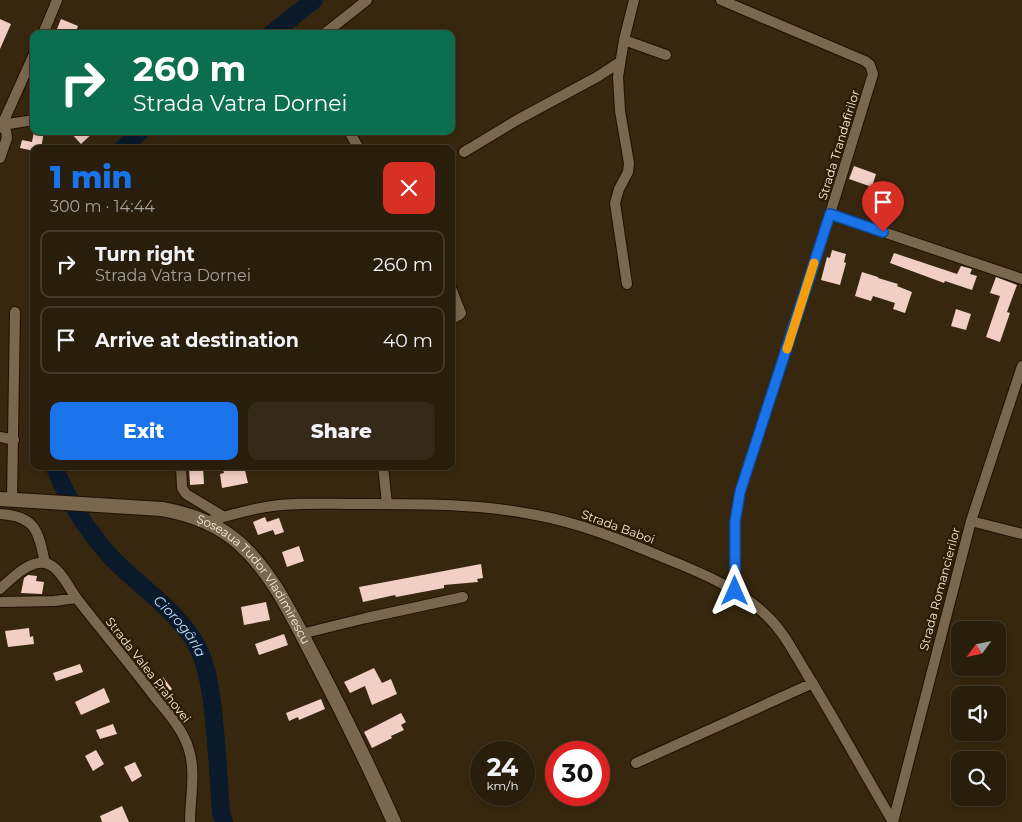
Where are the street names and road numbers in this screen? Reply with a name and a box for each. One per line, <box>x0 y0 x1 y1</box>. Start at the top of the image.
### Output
street label: Strada Trandafirilor <box>815 88 862 202</box>
street label: Strada Baboi <box>579 506 657 547</box>
street label: Șoseaua Tudor Vladimirescu <box>195 511 314 647</box>
street label: Strada Romancierilor <box>916 526 963 652</box>
street label: Strada Valea Prahovei <box>103 614 194 725</box>

